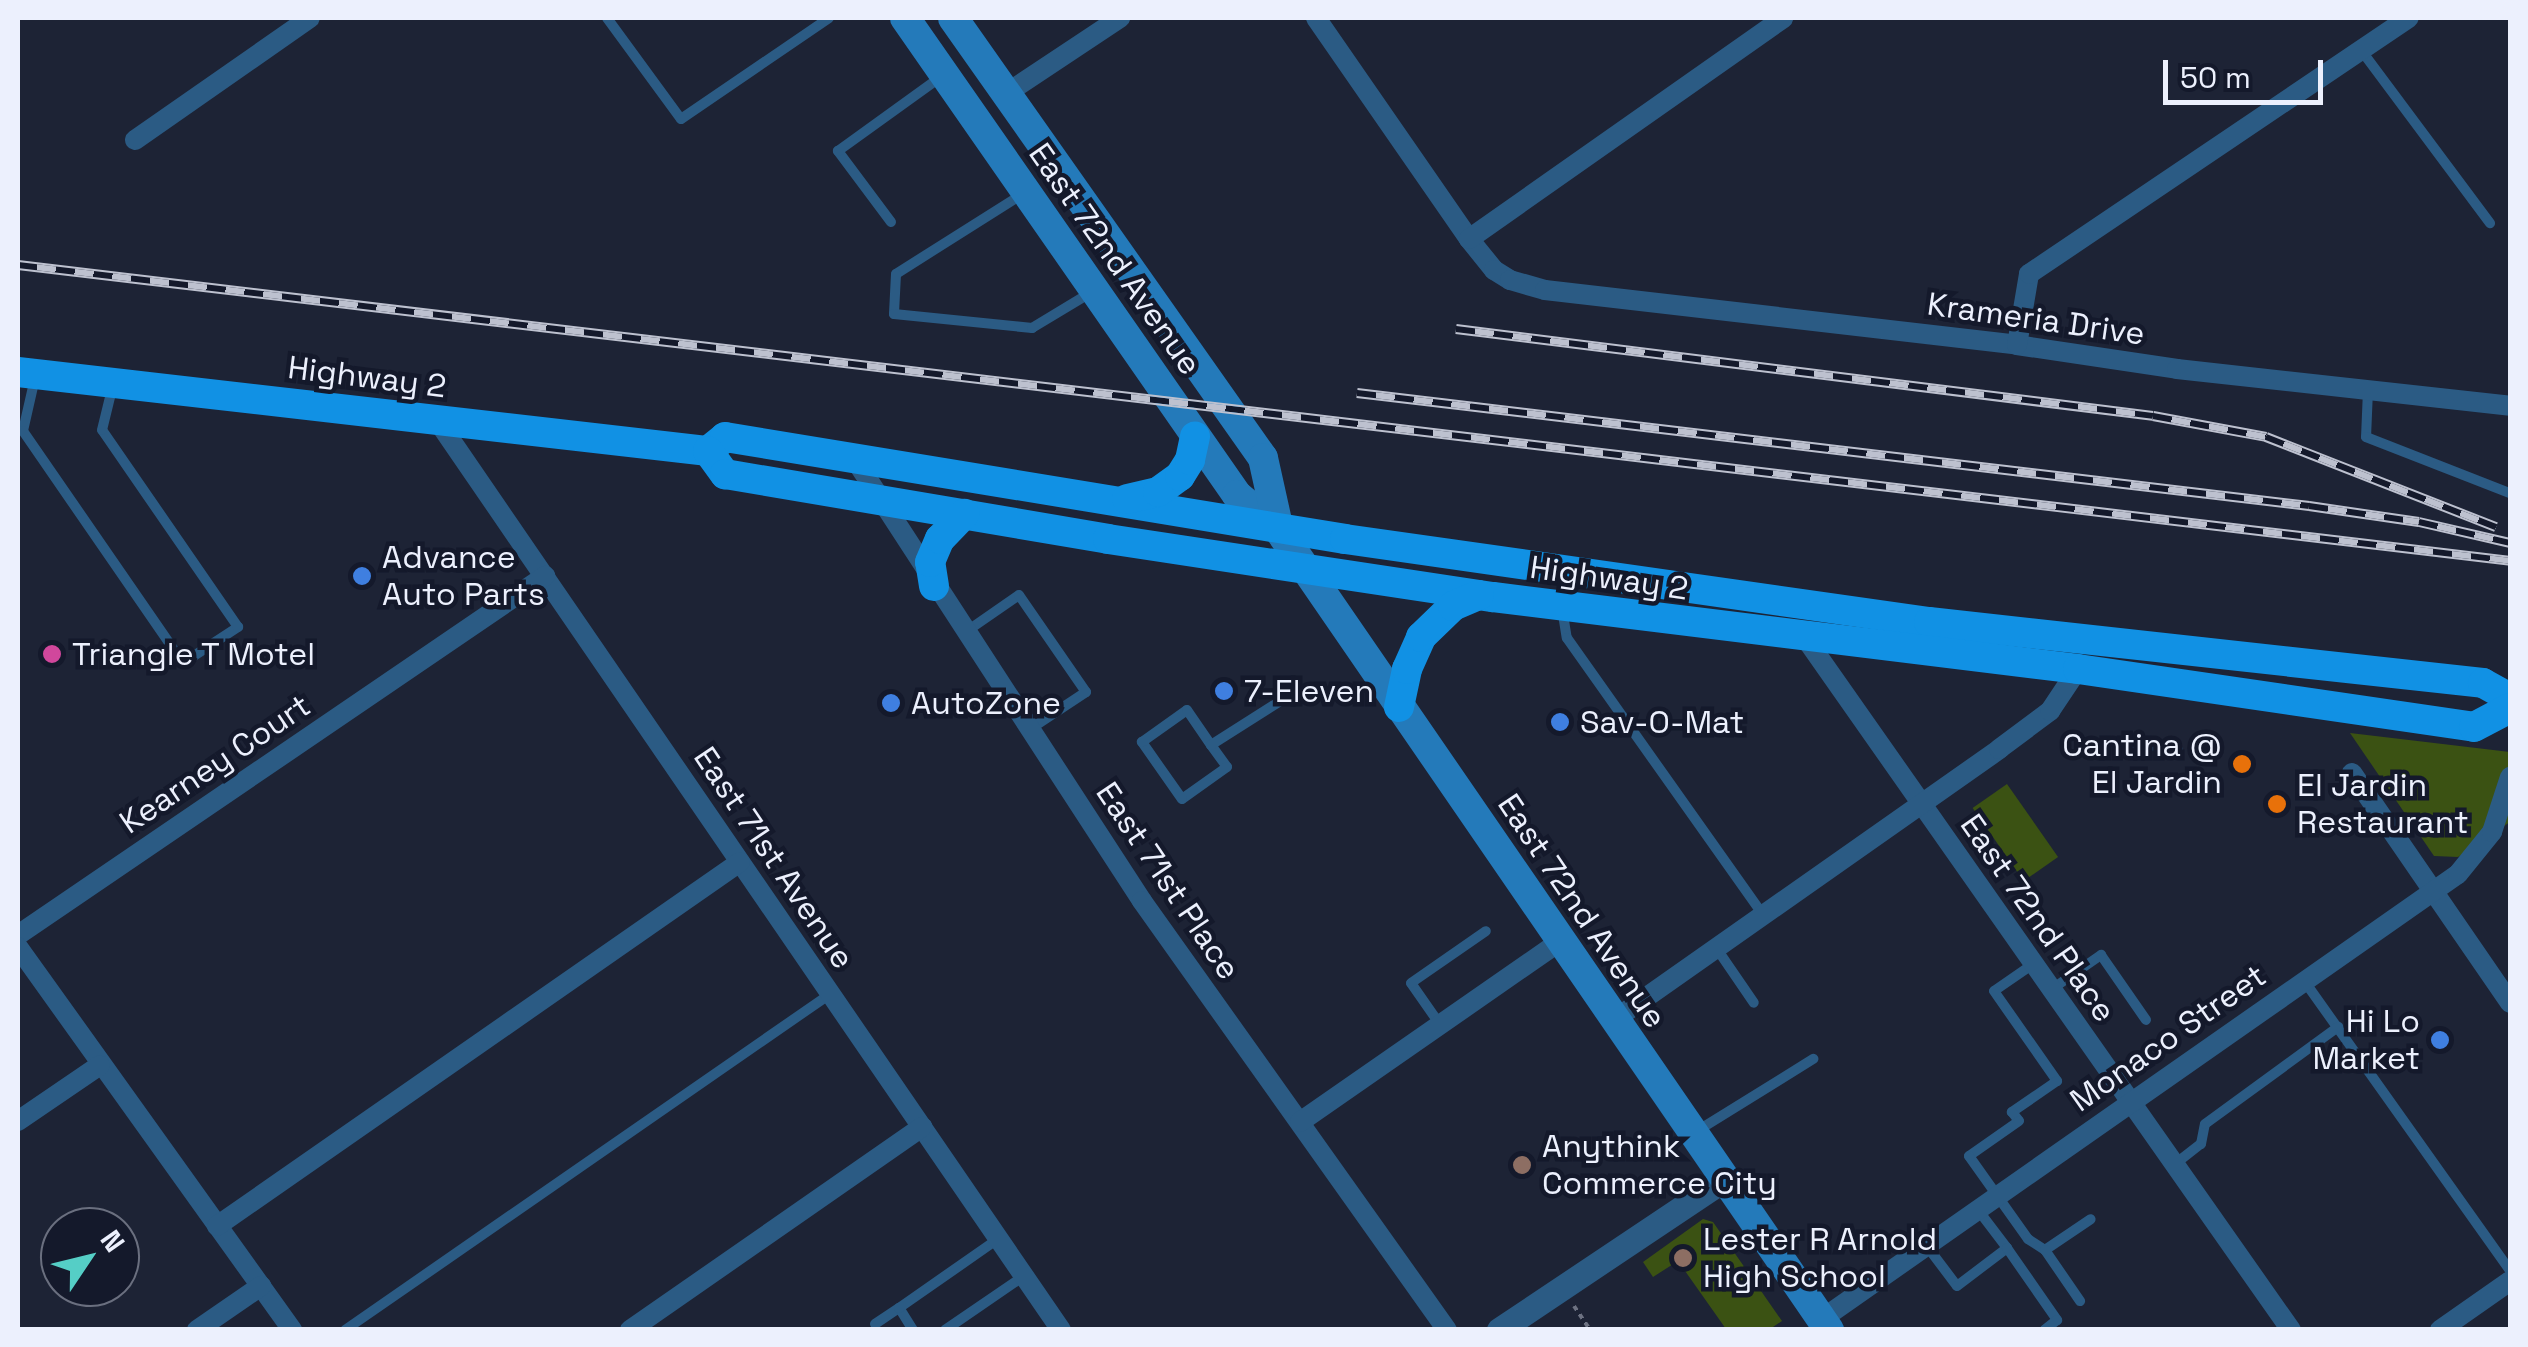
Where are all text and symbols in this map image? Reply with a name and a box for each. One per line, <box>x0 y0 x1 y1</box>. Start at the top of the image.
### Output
scale bar <box>2168 40 2328 102</box>
text: 50 m <box>2180 58 2251 97</box>
street label: East 72nd Avenue <box>1021 136 1209 382</box>
street label: Krameria Drive <box>1925 285 2147 353</box>
street label: Highway 2 <box>286 348 448 406</box>
place label: Advance Auto Parts <box>382 539 545 614</box>
street label: Highway 2 <box>1527 548 1691 608</box>
marker: Advance Auto Parts <box>351 565 373 587</box>
place label: Triangle T Motel <box>72 635 317 673</box>
marker: Triangle T Motel <box>41 643 63 665</box>
place label: 7-Eleven <box>1244 672 1374 710</box>
marker: 7-Eleven <box>1213 680 1235 702</box>
place label: AutoZone <box>911 684 1061 722</box>
street label: Kearney Court <box>113 686 317 842</box>
marker: AutoZone <box>880 692 902 714</box>
place label: Sav-O-Mat <box>1580 703 1744 741</box>
marker: Sav-O-Mat <box>1549 711 1571 733</box>
place label: Cantina @ El Jardin <box>2062 727 2222 802</box>
street label: East 71st Avenue <box>686 740 862 976</box>
marker: Cantina @ El Jardin <box>2231 753 2253 775</box>
place label: El Jardin Restaurant <box>2297 767 2469 842</box>
street label: East 71st Place <box>1088 775 1248 987</box>
street label: East 72nd Avenue <box>1489 787 1675 1035</box>
marker: El Jardin Restaurant <box>2266 793 2288 815</box>
street label: East 72nd Place <box>1952 807 2124 1029</box>
street label: Monaco Street <box>2063 956 2273 1120</box>
place label: Hi Lo Market <box>2312 1003 2420 1078</box>
marker: Hi Lo Market <box>2429 1029 2451 1051</box>
place label: Anythink Commerce City <box>1542 1128 1777 1203</box>
marker: Anythink Commerce City <box>1511 1154 1533 1176</box>
north arrow <box>40 1207 140 1307</box>
place label: Lester R Arnold High School <box>1703 1221 1938 1296</box>
text: N <box>93 1223 133 1259</box>
marker: Lester R Arnold High School <box>1672 1247 1694 1269</box>

